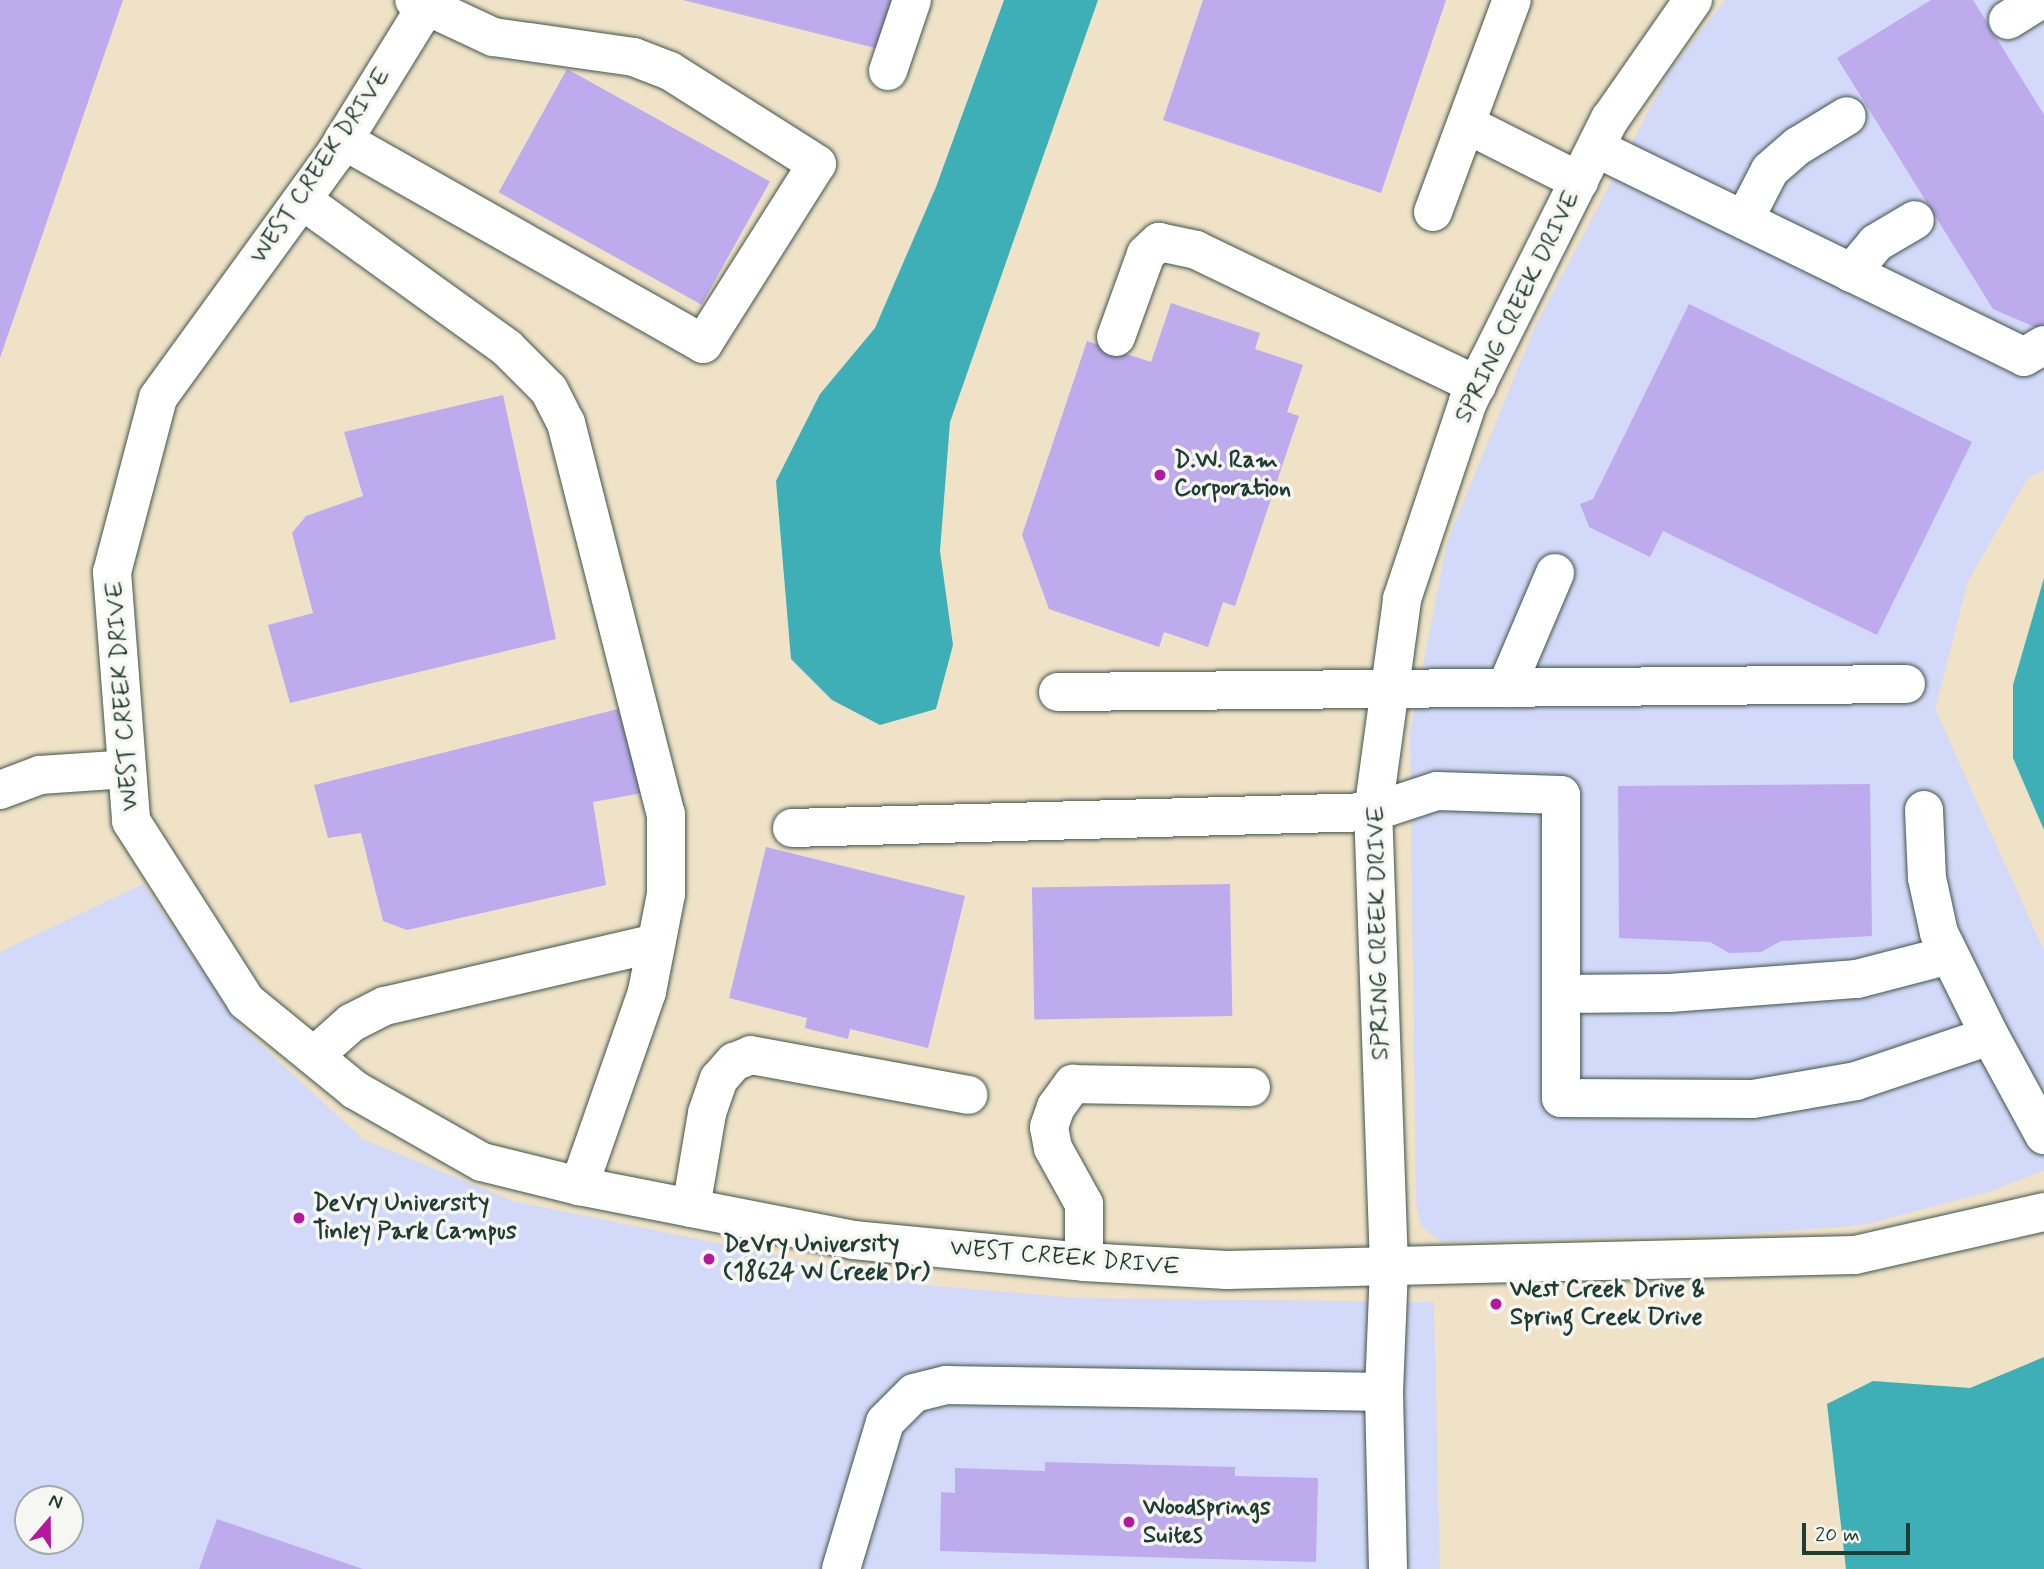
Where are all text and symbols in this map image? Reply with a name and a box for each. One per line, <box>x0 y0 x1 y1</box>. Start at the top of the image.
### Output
street label: WEST CREEK DRIVE <box>245 62 397 270</box>
street label: SPRING CREEK DRIVE <box>1449 186 1587 428</box>
place label: D.W. Ram Corporation <box>1174 447 1291 503</box>
marker: D.W. Ram Corporation <box>1152 467 1168 483</box>
street label: WEST CREEK DRIVE <box>101 580 145 812</box>
street label: SPRING CREEK DRIVE <box>1362 805 1396 1061</box>
place label: DeVry University Tinley Park Campus <box>313 1190 513 1246</box>
marker: DeVry University Tinley Park Campus <box>291 1210 307 1226</box>
place label: DeVry University (18624 W Creek Dr) <box>723 1231 931 1287</box>
street label: WEST CREEK DRIVE <box>949 1234 1181 1282</box>
marker: DeVry University (18624 W Creek Dr) <box>701 1251 717 1267</box>
place label: West Creek Drive & Spring Creek Drive <box>1510 1276 1705 1332</box>
marker: West Creek Drive & Spring Creek Drive <box>1488 1296 1504 1312</box>
north arrow <box>14 1485 84 1555</box>
text: N <box>45 1488 66 1516</box>
place label: Woodsprings Suites <box>1143 1494 1271 1550</box>
scale bar <box>1806 1510 1914 1554</box>
marker: Woodsprings Suites <box>1121 1514 1137 1530</box>
text: 20 m <box>1815 1521 1860 1549</box>

